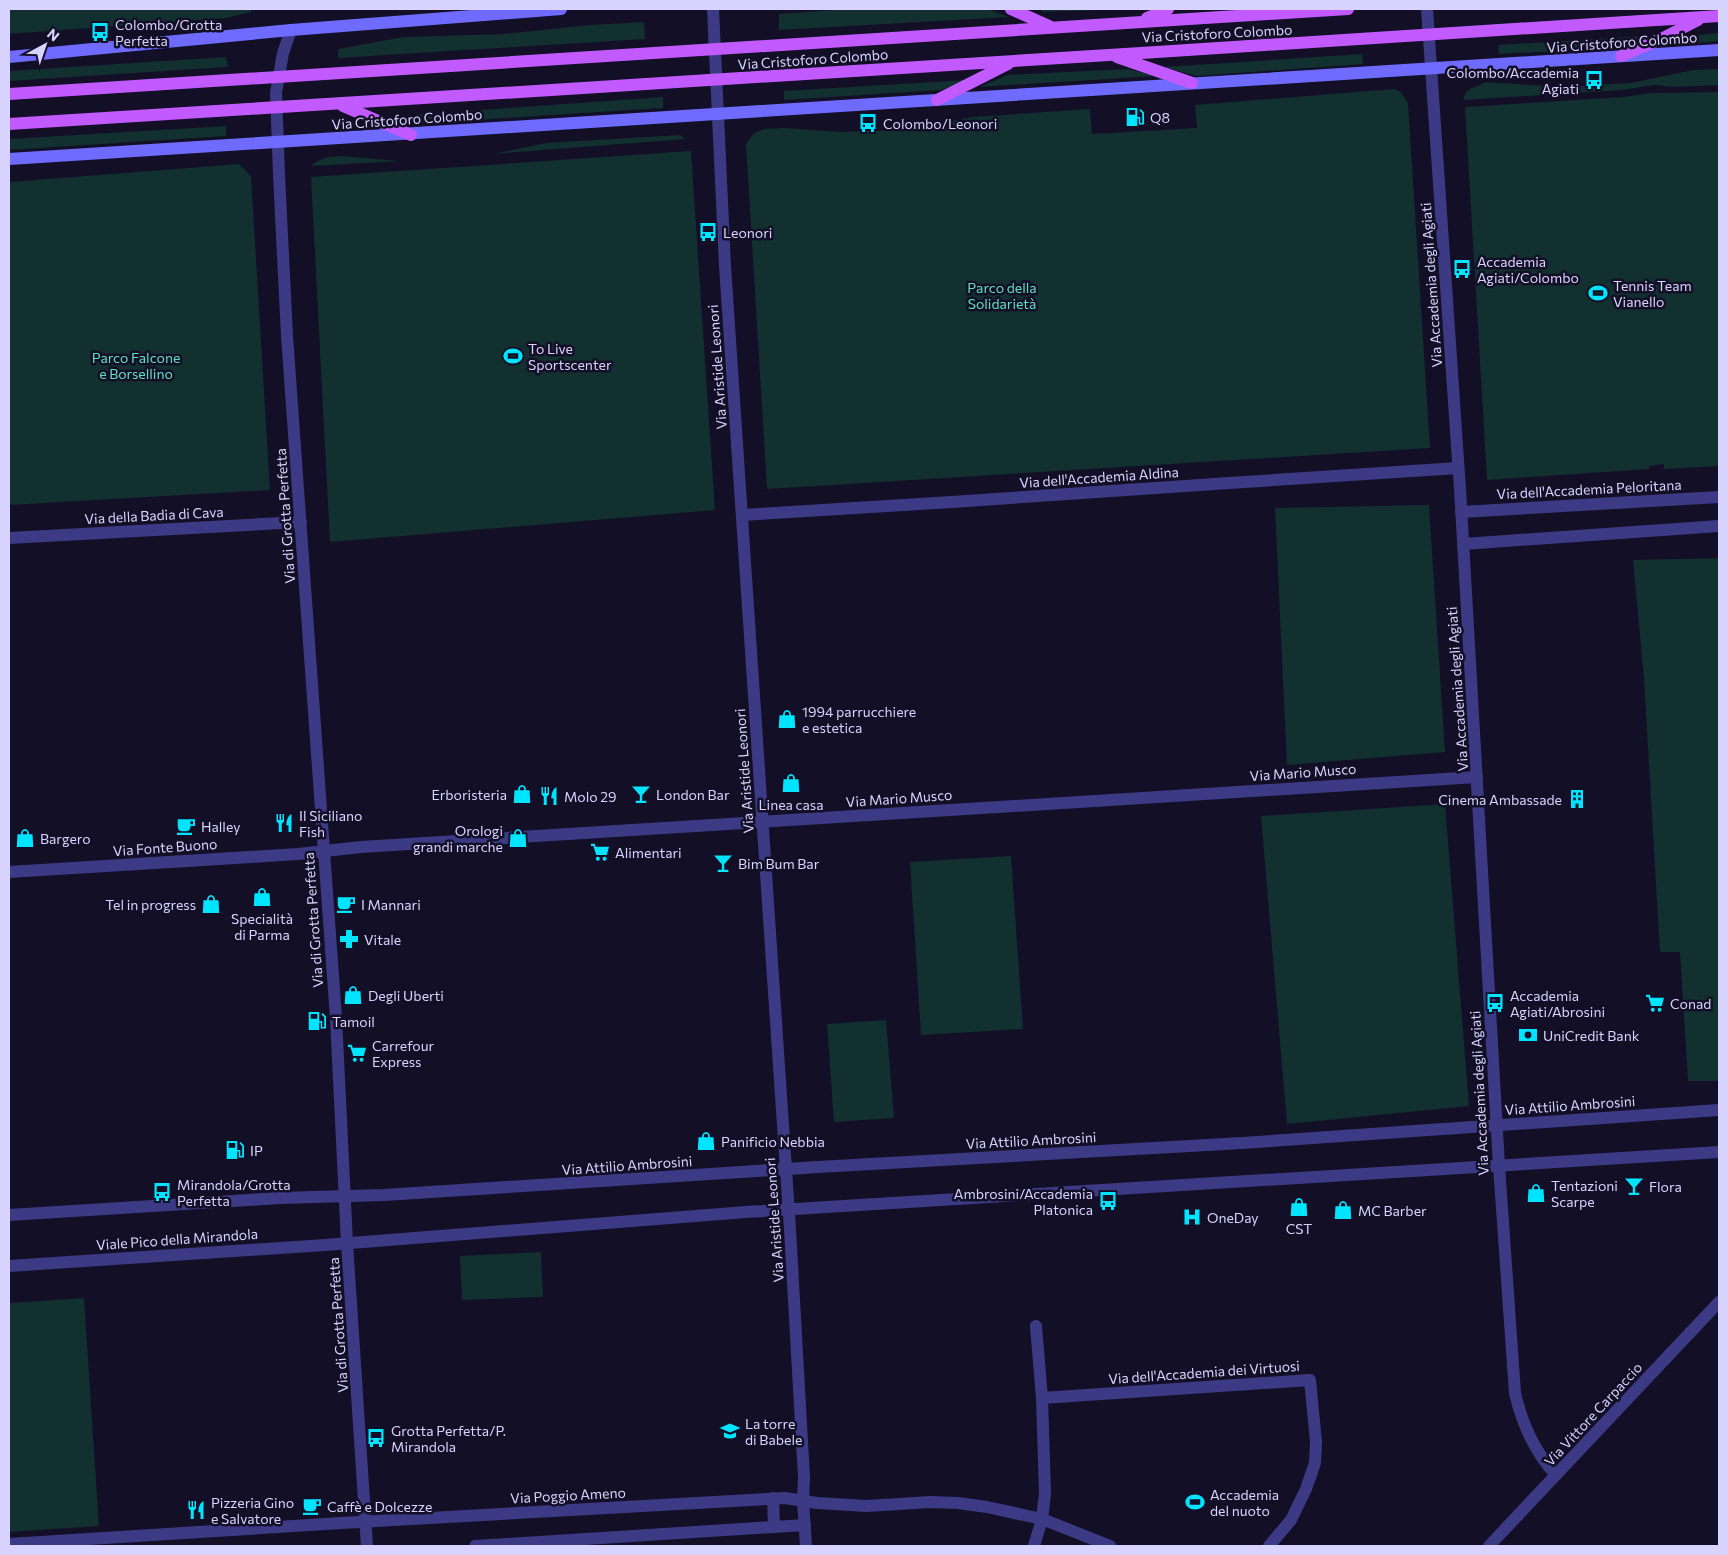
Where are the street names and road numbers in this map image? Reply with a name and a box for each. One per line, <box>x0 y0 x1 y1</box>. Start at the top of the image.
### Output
street label: Via Cristoforo Colombo <box>1141 21 1293 45</box>
street label: Via Cristoforo Colombo <box>1546 28 1698 56</box>
street label: Via Cristoforo Colombo <box>737 45 889 73</box>
street label: Via Cristoforo Colombo <box>331 105 483 133</box>
street label: Via Accademia degli Agiati <box>1417 202 1445 368</box>
street label: Via Aristide Leonori <box>704 304 730 430</box>
street label: Via di Grotta Perfetta <box>272 448 298 584</box>
street label: Via dell'Accademia Aldina <box>1019 463 1179 491</box>
street label: Via dell'Accademia Peloritana <box>1496 476 1682 502</box>
street label: Via della Badia di Cava <box>84 503 224 527</box>
street label: Via Accademia degli Agiati <box>1443 606 1471 772</box>
street label: Via Aristide Leonori <box>731 708 757 834</box>
street label: Via Mario Musco <box>1249 760 1357 784</box>
street label: Via Mario Musco <box>845 786 953 810</box>
street label: Via Fonte Buono <box>112 835 218 859</box>
street label: Via di Grotta Perfetta <box>300 852 326 988</box>
street label: Via Accademia degli Agiati <box>1466 1010 1492 1176</box>
street label: Via Attilio Ambrosini <box>1504 1092 1636 1118</box>
street label: Via Attilio Ambrosini <box>965 1128 1097 1152</box>
street label: Via Attilio Ambrosini <box>561 1152 693 1178</box>
street label: Via Aristide Leonori <box>761 1157 787 1283</box>
street label: Viale Pico della Mirandola <box>95 1225 259 1253</box>
street label: Via di Grotta Perfetta <box>325 1257 351 1393</box>
street label: Via dell'Accademia dei Virtuosi <box>1108 1357 1300 1387</box>
street label: Via Vittore Carpaccio <box>1541 1359 1645 1469</box>
street label: Via Poggio Ameno <box>510 1483 626 1507</box>

